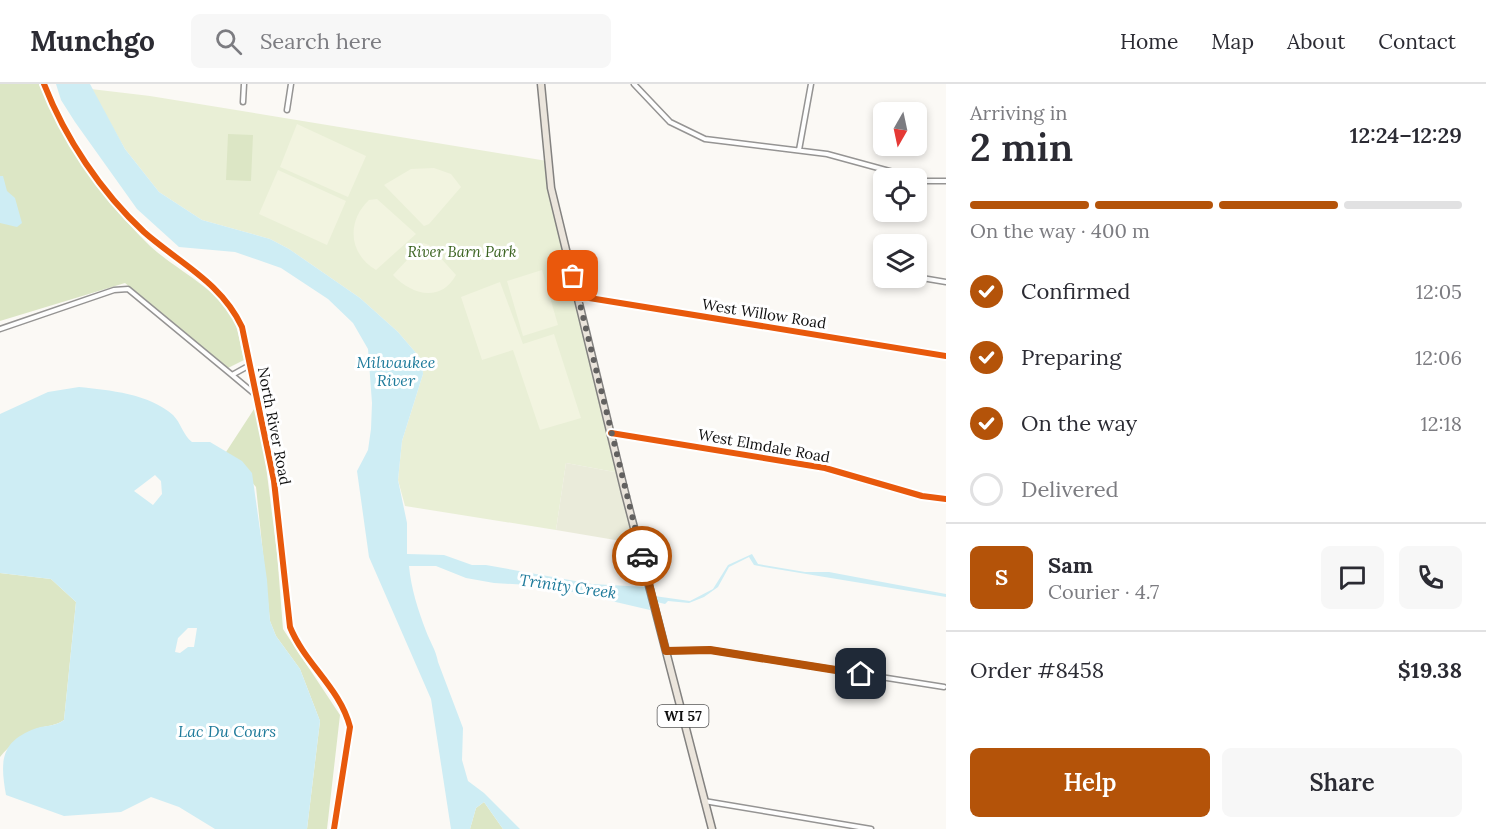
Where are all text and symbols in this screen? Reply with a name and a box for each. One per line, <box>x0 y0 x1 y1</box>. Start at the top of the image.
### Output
search box <box>191 14 611 68</box>
text: Munchgo <box>30 23 155 59</box>
icon: search <box>212 25 245 58</box>
text: Search here <box>260 27 382 55</box>
text: Home <box>1120 28 1178 55</box>
text: Map <box>1211 28 1254 55</box>
text: About <box>1287 28 1345 55</box>
text: Contact <box>1378 28 1456 55</box>
text: Arriving in <box>970 100 1067 125</box>
north arrow <box>873 102 927 156</box>
map controls <box>873 102 927 288</box>
text: 12:24–12:29 <box>1350 121 1462 149</box>
text: 2 min <box>970 122 1073 172</box>
button: locate <box>873 168 927 222</box>
text: On the way · 400 m <box>970 218 1150 243</box>
button: layers <box>873 234 927 288</box>
park label: River Barn Park <box>407 242 517 261</box>
pin <box>547 250 598 301</box>
icon: bag <box>556 259 589 292</box>
icon: check <box>970 275 1003 308</box>
text: Confirmed <box>1021 277 1130 305</box>
text: 12:05 <box>1416 279 1462 304</box>
street label: West Willow Road <box>701 294 828 333</box>
icon: check <box>970 341 1003 374</box>
text: Preparing <box>1021 343 1121 371</box>
text: 12:06 <box>1415 345 1462 370</box>
water label: Milwaukee River <box>357 352 436 390</box>
street label: North River Road <box>254 365 295 487</box>
icon: check <box>970 407 1003 440</box>
text: On the way <box>1021 409 1137 437</box>
text: 12:18 <box>1420 411 1462 436</box>
street label: West Elmdale Road <box>697 425 832 466</box>
text: Delivered <box>1021 475 1119 503</box>
courier <box>612 526 672 586</box>
icon: car <box>626 540 659 573</box>
button: chat <box>1321 546 1384 609</box>
button: phone <box>1399 546 1462 609</box>
text: Sam <box>1048 551 1093 579</box>
text: S <box>995 563 1008 591</box>
water label: Trinity Creek <box>518 569 618 603</box>
text: Courier · 4.7 <box>1048 579 1159 604</box>
pin <box>835 648 886 699</box>
text: Order #8458 <box>970 656 1104 684</box>
text: $19.38 <box>1398 656 1462 684</box>
icon: home <box>844 657 877 690</box>
road number: WI 57 <box>658 705 708 727</box>
water label: Lac Du Cours <box>178 721 276 741</box>
button: Help <box>970 748 1210 817</box>
button: Share <box>1222 748 1462 817</box>

